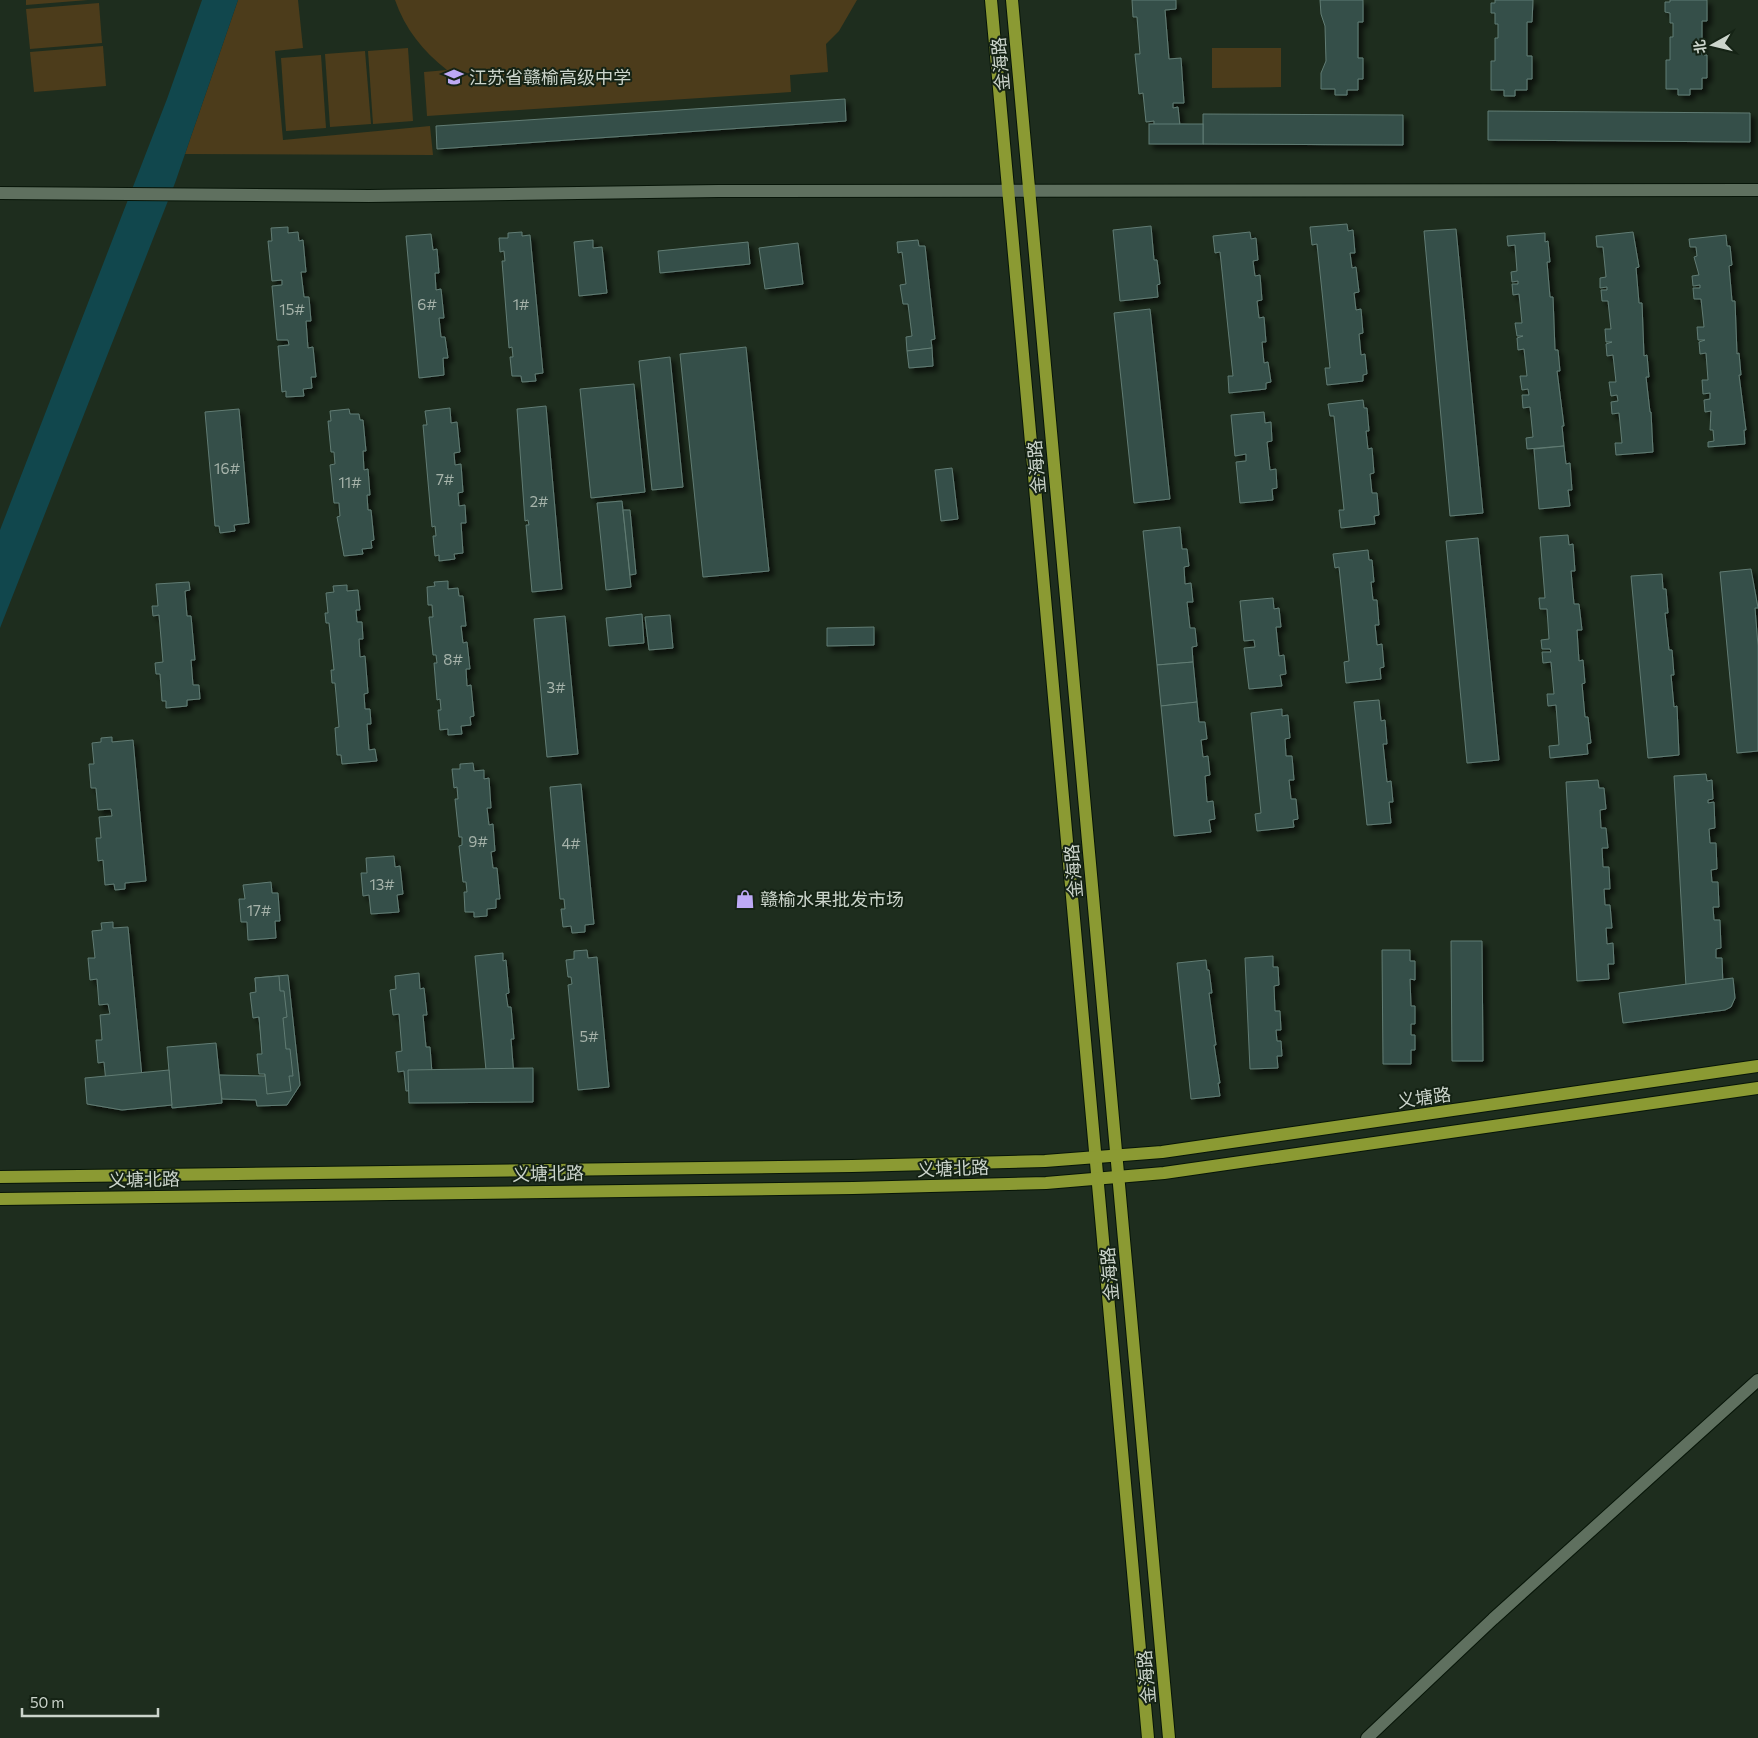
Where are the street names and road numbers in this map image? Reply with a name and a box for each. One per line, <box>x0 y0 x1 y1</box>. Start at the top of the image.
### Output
street label: 金海路 <box>987 36 1013 92</box>
street label: 金海路 <box>1023 439 1049 495</box>
street label: 金海路 <box>1060 843 1086 899</box>
street label: 义塘路 <box>1396 1082 1452 1112</box>
street label: 义塘北路 <box>917 1156 989 1180</box>
street label: 义塘北路 <box>512 1161 584 1185</box>
street label: 义塘北路 <box>108 1167 180 1191</box>
street label: 金海路 <box>1096 1246 1122 1302</box>
street label: 金海路 <box>1133 1649 1159 1705</box>

